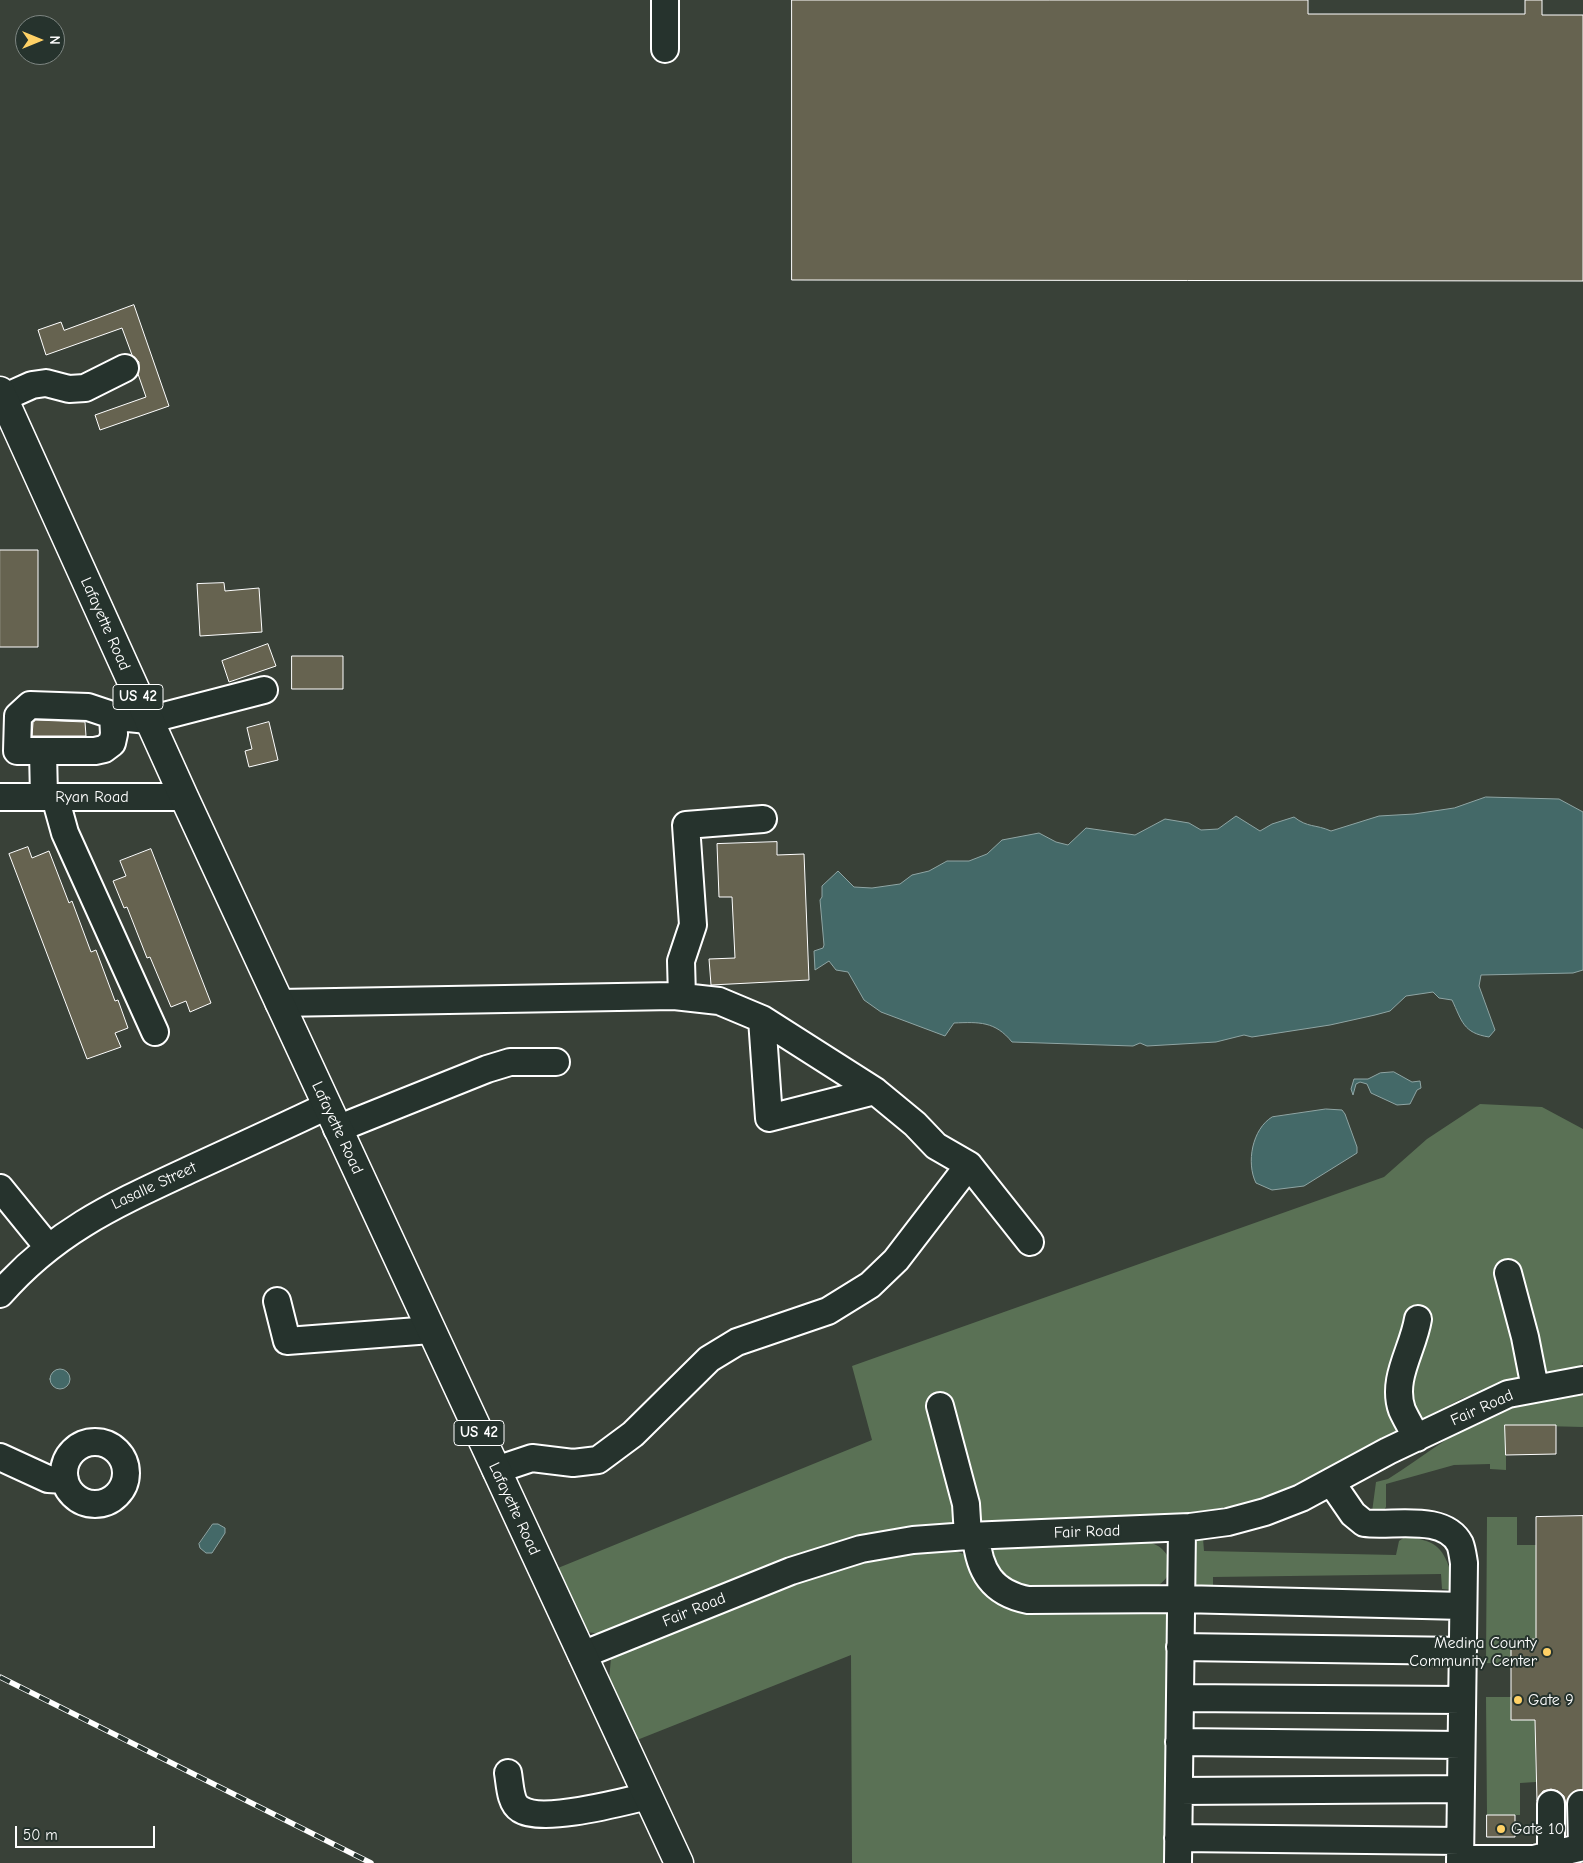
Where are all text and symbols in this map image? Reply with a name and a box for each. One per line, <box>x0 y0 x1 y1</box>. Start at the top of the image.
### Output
north arrow <box>15 15 65 65</box>
text: N <box>46 35 63 45</box>
street label: Lafayette Road <box>76 574 134 674</box>
road number: US 42 <box>113 684 163 710</box>
street label: Ryan Road <box>55 787 129 807</box>
street label: Lafayette Road <box>307 1079 367 1177</box>
street label: Lasalle Street <box>109 1158 199 1214</box>
street label: Fair Road <box>1448 1386 1516 1430</box>
road number: US 42 <box>454 1420 504 1446</box>
street label: Lafayette Road <box>484 1460 544 1558</box>
street label: Fair Road <box>1053 1521 1121 1543</box>
street label: Fair Road <box>660 1589 728 1631</box>
place label: Medina County Community Center <box>1409 1633 1537 1671</box>
marker: Medina County Community Center <box>1541 1646 1553 1658</box>
place label: Gate 9 <box>1528 1690 1574 1710</box>
marker: Gate 9 <box>1512 1694 1524 1706</box>
scale bar <box>18 1816 158 1848</box>
place label: Gate 10 <box>1511 1819 1564 1839</box>
marker: Gate 10 <box>1495 1823 1507 1835</box>
text: 50 m <box>23 1826 58 1844</box>

